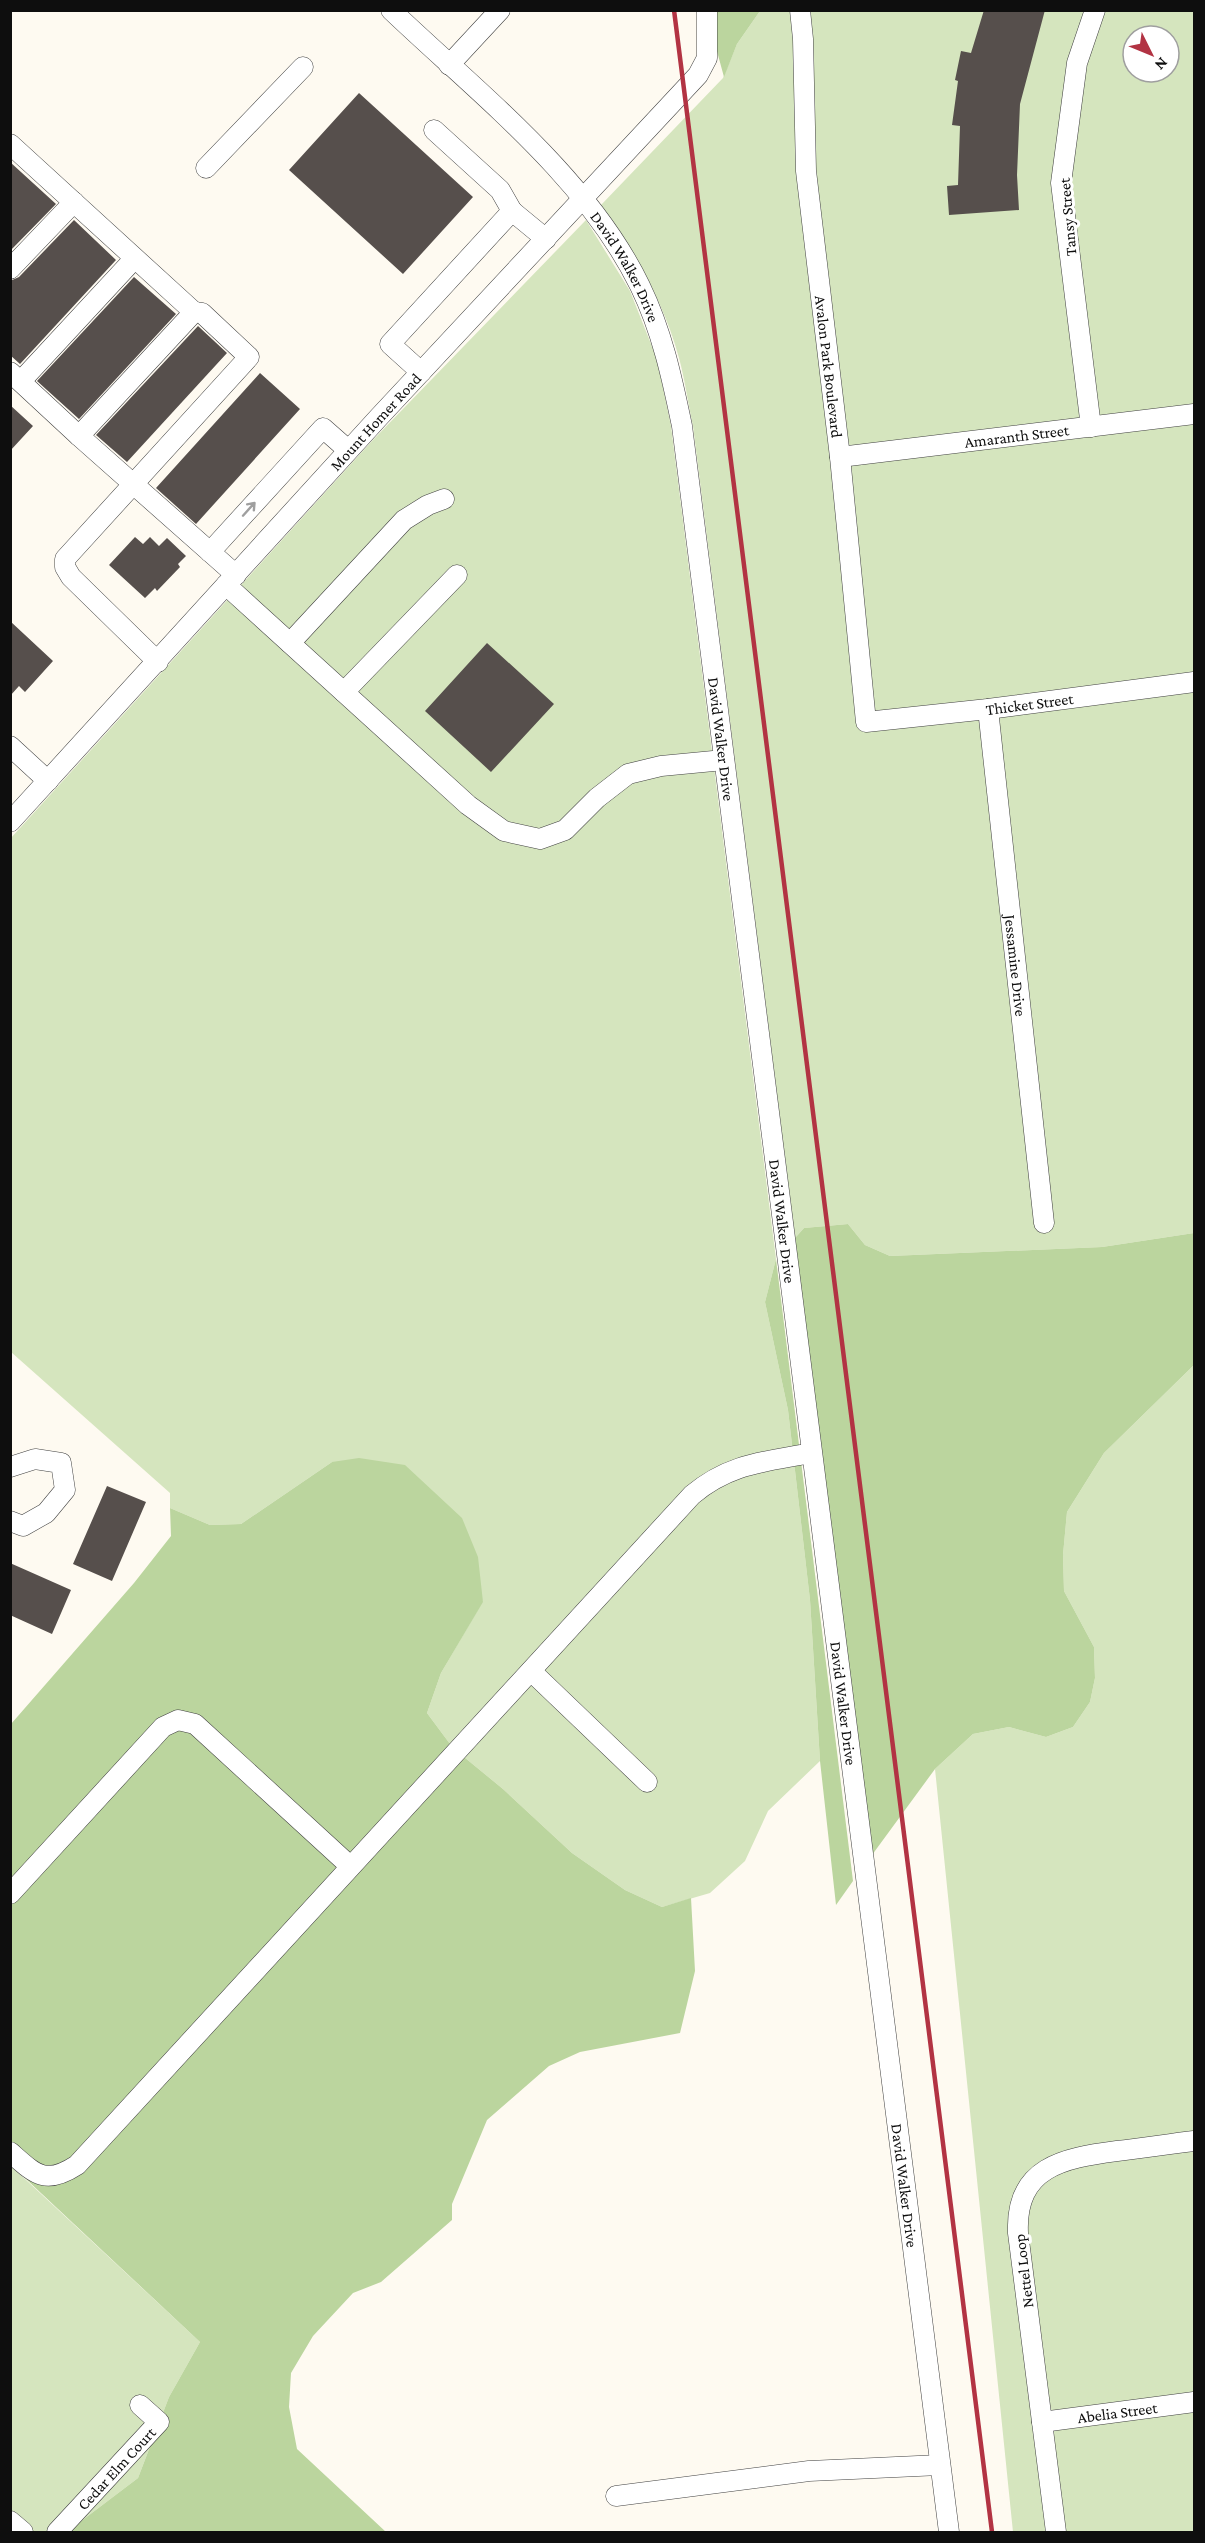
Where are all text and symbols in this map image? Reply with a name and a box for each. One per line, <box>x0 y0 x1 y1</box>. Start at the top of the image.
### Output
north arrow <box>1121 24 1181 84</box>
text: N <box>1152 54 1172 74</box>
street label: Tansy Street <box>1056 176 1080 257</box>
street label: David Walker Drive <box>587 208 662 324</box>
street label: Avalon Park Boulevard <box>812 294 846 439</box>
street label: Mount Homer Road <box>327 369 425 474</box>
street label: Amaranth Street <box>964 421 1071 451</box>
one-way arrow <box>242 502 256 517</box>
street label: David Walker Drive <box>705 676 737 802</box>
street label: Thicket Street <box>985 690 1075 718</box>
street label: Jessamine Drive <box>1000 912 1029 1017</box>
street label: David Walker Drive <box>766 1158 799 1284</box>
street label: David Walker Drive <box>827 1640 860 1766</box>
street label: David Walker Drive <box>888 2123 921 2248</box>
street label: Nettel Loop <box>1011 2233 1037 2309</box>
street label: Abelia Street <box>1076 2399 1159 2426</box>
street label: Cedar Elm Court <box>74 2423 159 2513</box>

